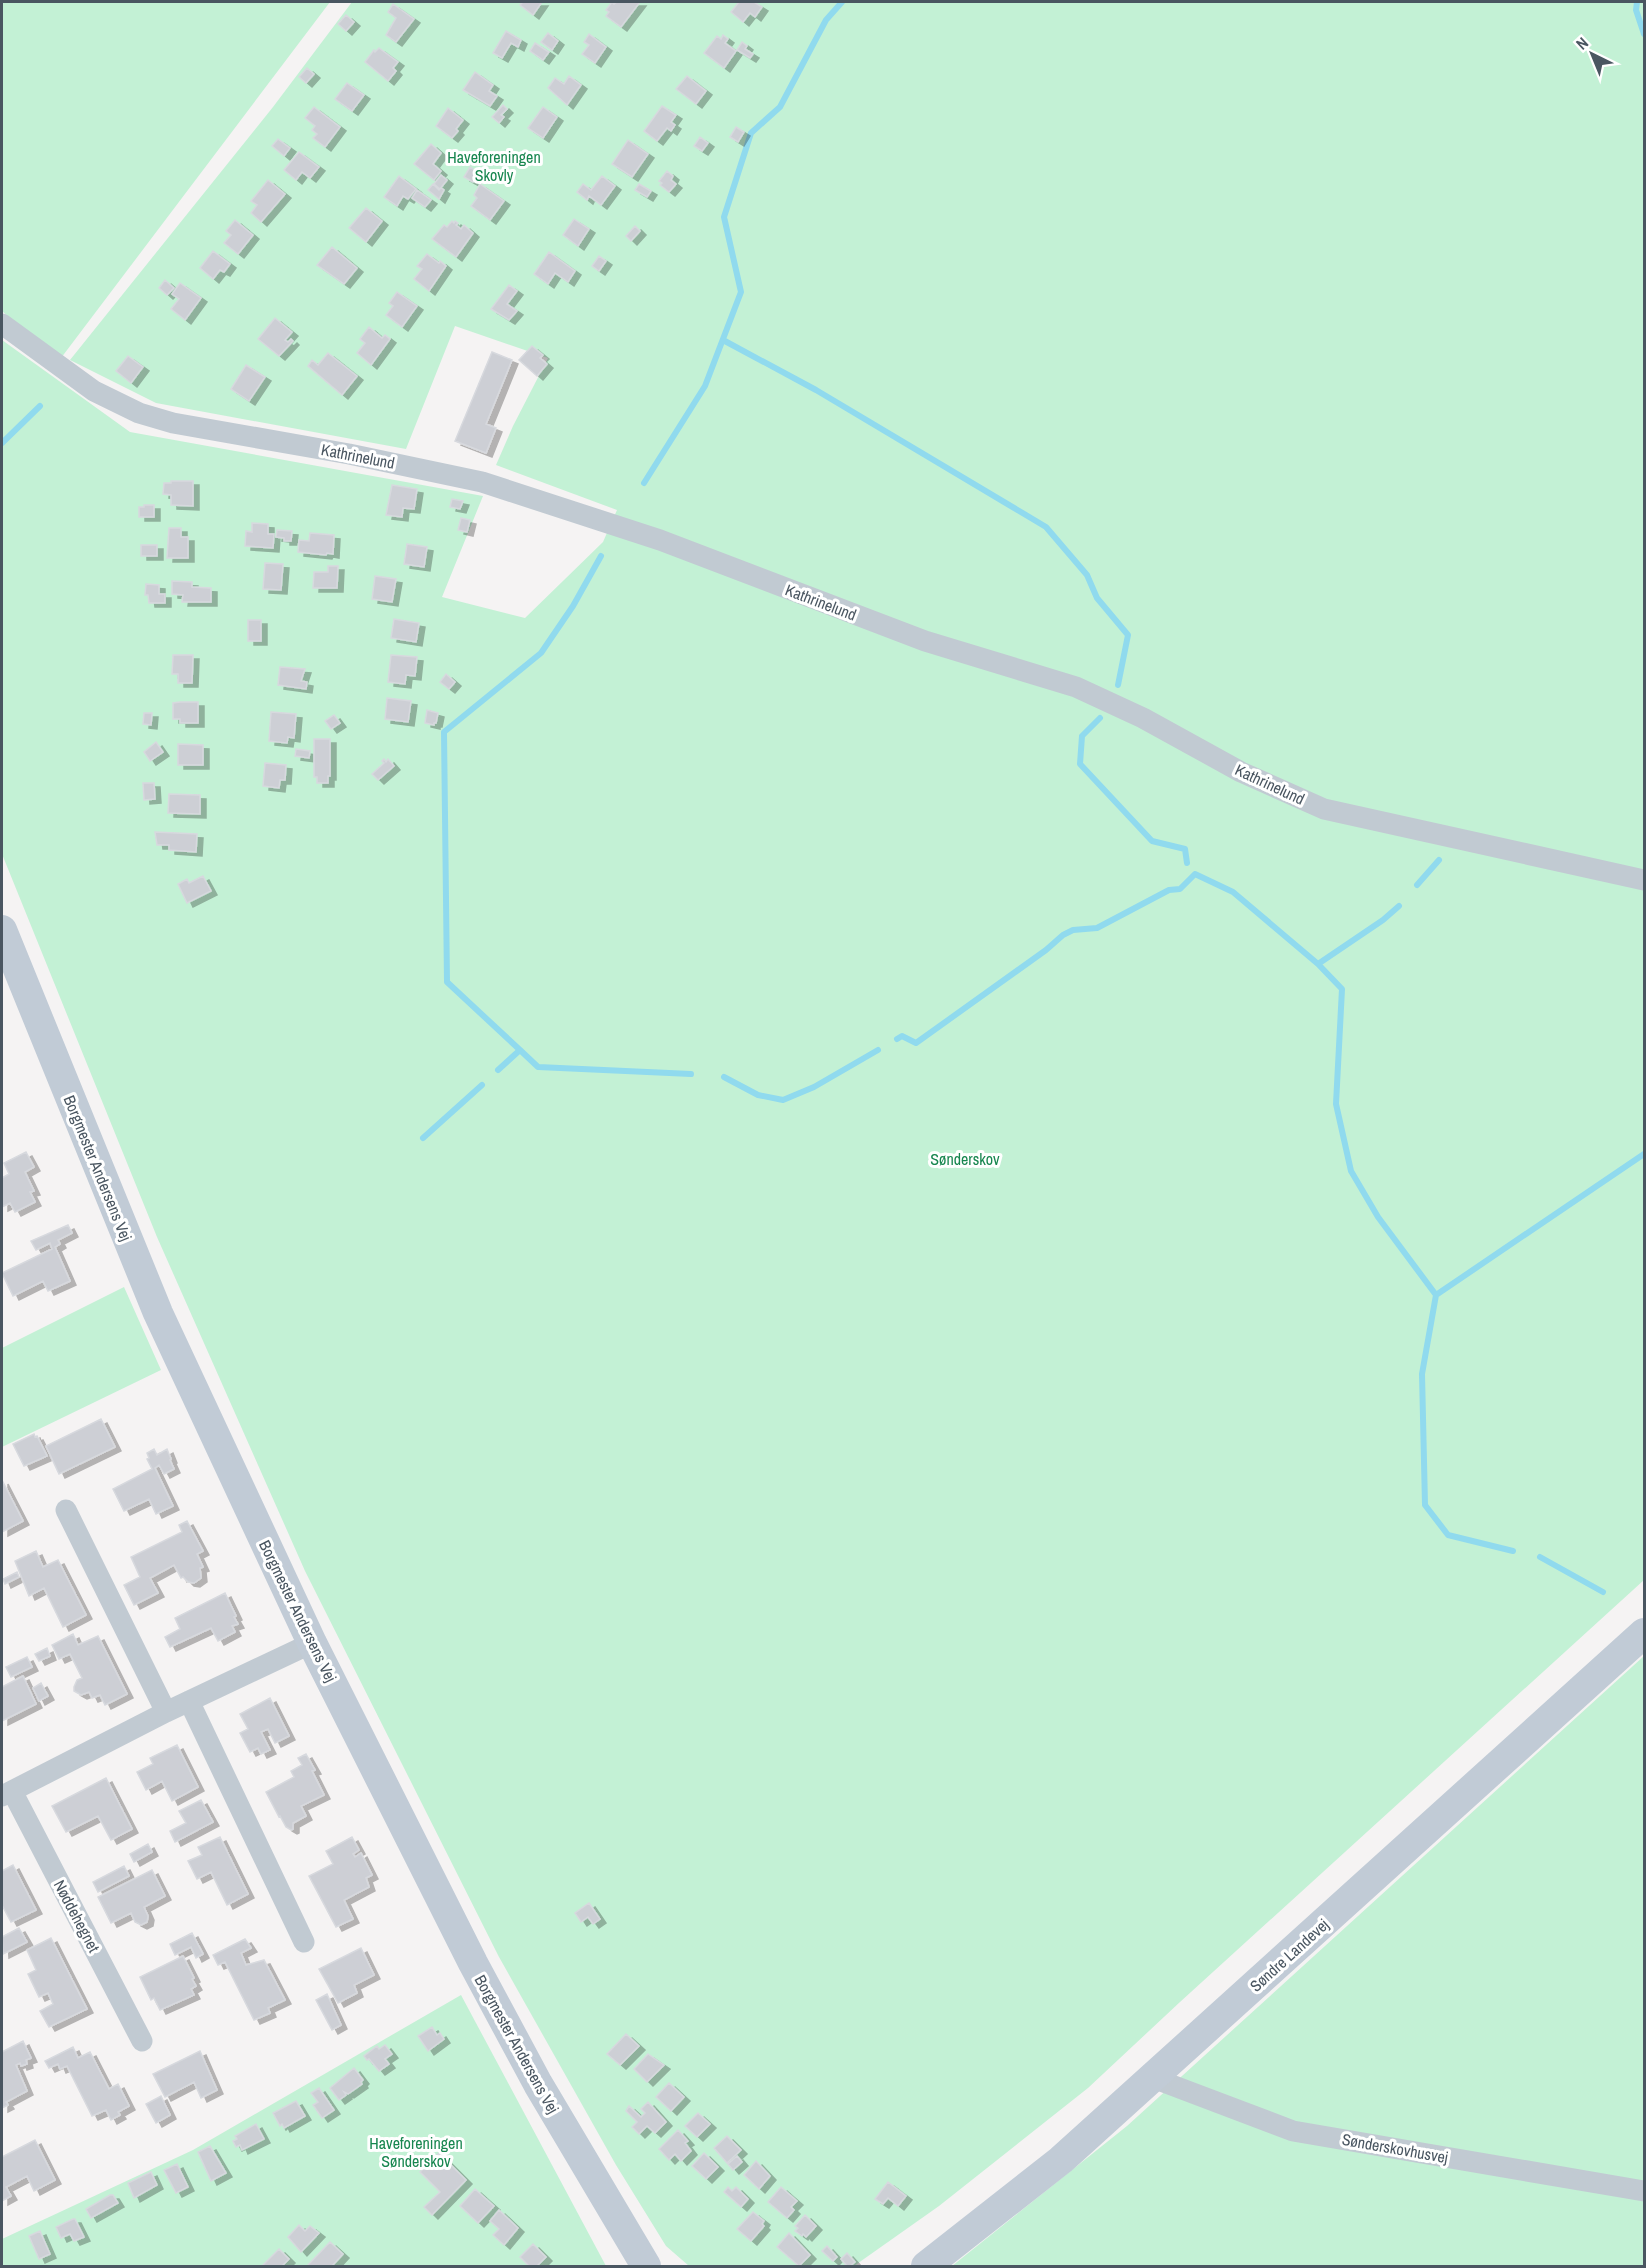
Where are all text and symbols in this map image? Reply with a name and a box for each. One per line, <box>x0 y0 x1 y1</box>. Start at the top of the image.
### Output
north arrow <box>1562 24 1622 84</box>
text: N <box>1571 32 1593 54</box>
park label: Haveforeningen Skovly <box>447 146 541 186</box>
street label: Kathrinelund <box>319 438 397 474</box>
street label: Kathrinelund <box>782 578 860 626</box>
street label: Kathrinelund <box>1232 758 1308 810</box>
street label: Borgmester Andersens Vej <box>59 1092 137 1244</box>
park label: Sønderskov <box>930 1148 1000 1170</box>
street label: Borgmester Andersens Vej <box>254 1536 342 1686</box>
street label: Nøddehegnet <box>49 1876 105 1956</box>
street label: Søndre Landevej <box>1245 1914 1333 1996</box>
street label: Borgmester Andersens Vej <box>470 1971 564 2117</box>
street label: Sønderskovhusvej <box>1340 2128 1450 2168</box>
park label: Haveforeningen Sønderskov <box>369 2132 463 2172</box>

